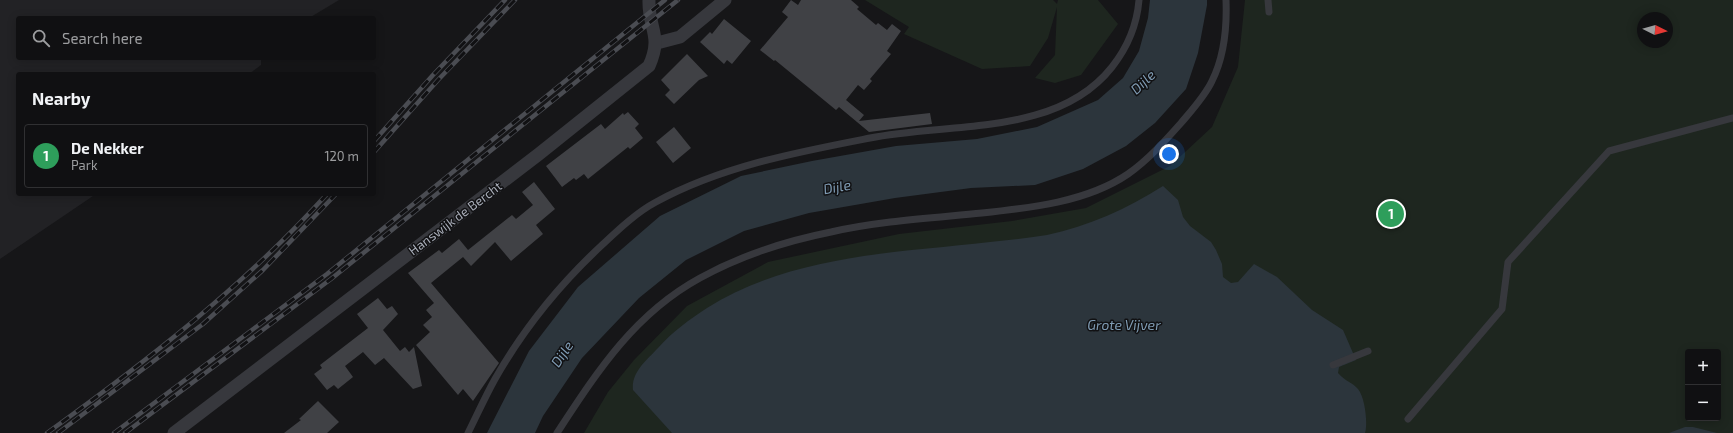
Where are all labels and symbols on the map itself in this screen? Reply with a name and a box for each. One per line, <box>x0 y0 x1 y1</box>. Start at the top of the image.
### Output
north arrow <box>1637 12 1673 48</box>
water label: Dijle <box>1127 66 1159 97</box>
your location <box>1159 144 1179 164</box>
water label: Dijle <box>822 176 853 197</box>
street label: Hanswijk de Bercht <box>405 178 505 258</box>
pin: 1 <box>1378 199 1404 229</box>
water label: Grote Vijver <box>1087 316 1161 333</box>
water label: Dijle <box>547 337 577 370</box>

